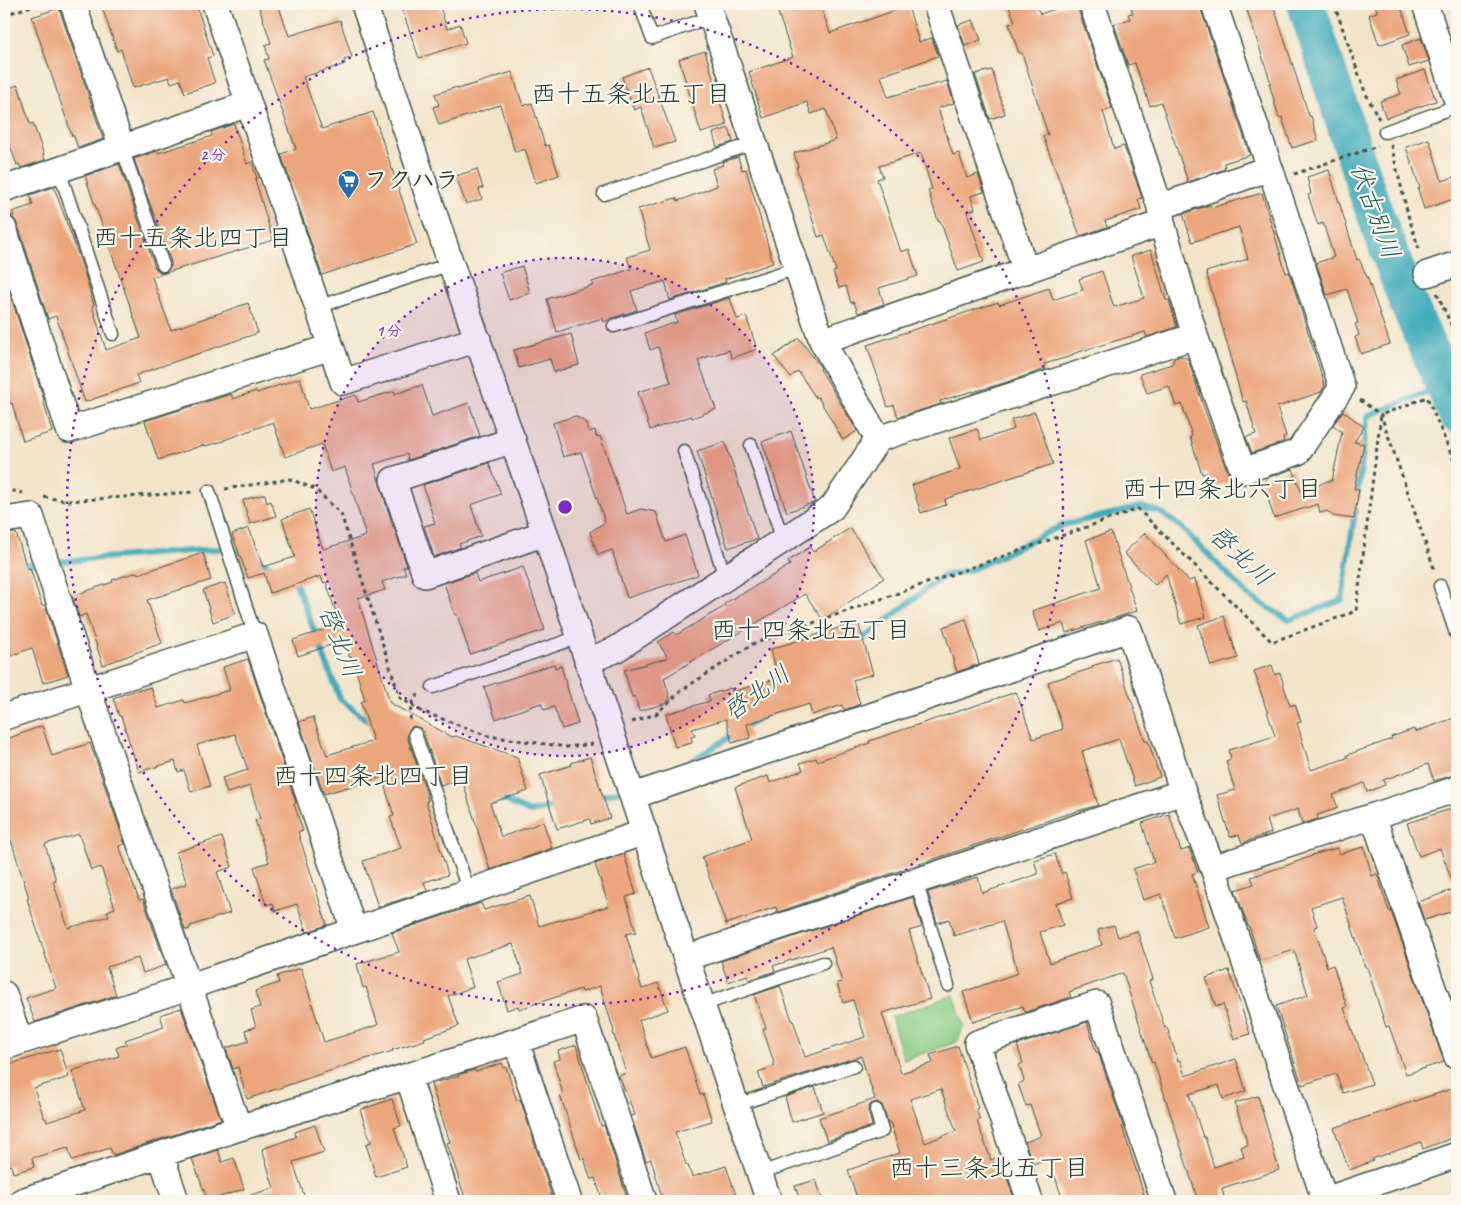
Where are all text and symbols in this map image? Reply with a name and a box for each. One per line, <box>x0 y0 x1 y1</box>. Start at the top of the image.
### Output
district label: 西十五条北五丁目 <box>531 78 731 110</box>
text: 2 分 <box>200 146 226 165</box>
water label: 伏古別川 <box>1343 159 1407 263</box>
place label: フクハラ <box>364 165 459 195</box>
supermarket icon: フクハラ <box>336 168 360 199</box>
district label: 西十五条北四丁目 <box>93 222 293 254</box>
text: 1 分 <box>376 322 402 341</box>
district label: 西十四条北六丁目 <box>1122 473 1322 505</box>
centre of rings <box>556 498 574 516</box>
water label: 啓北川 <box>1203 519 1279 593</box>
water label: 啓北川 <box>312 601 368 683</box>
district label: 西十四条北五丁目 <box>711 614 911 646</box>
water label: 啓北川 <box>717 658 797 728</box>
district label: 西十四条北四丁目 <box>273 760 473 792</box>
district label: 西十三条北五丁目 <box>889 1152 1089 1184</box>

